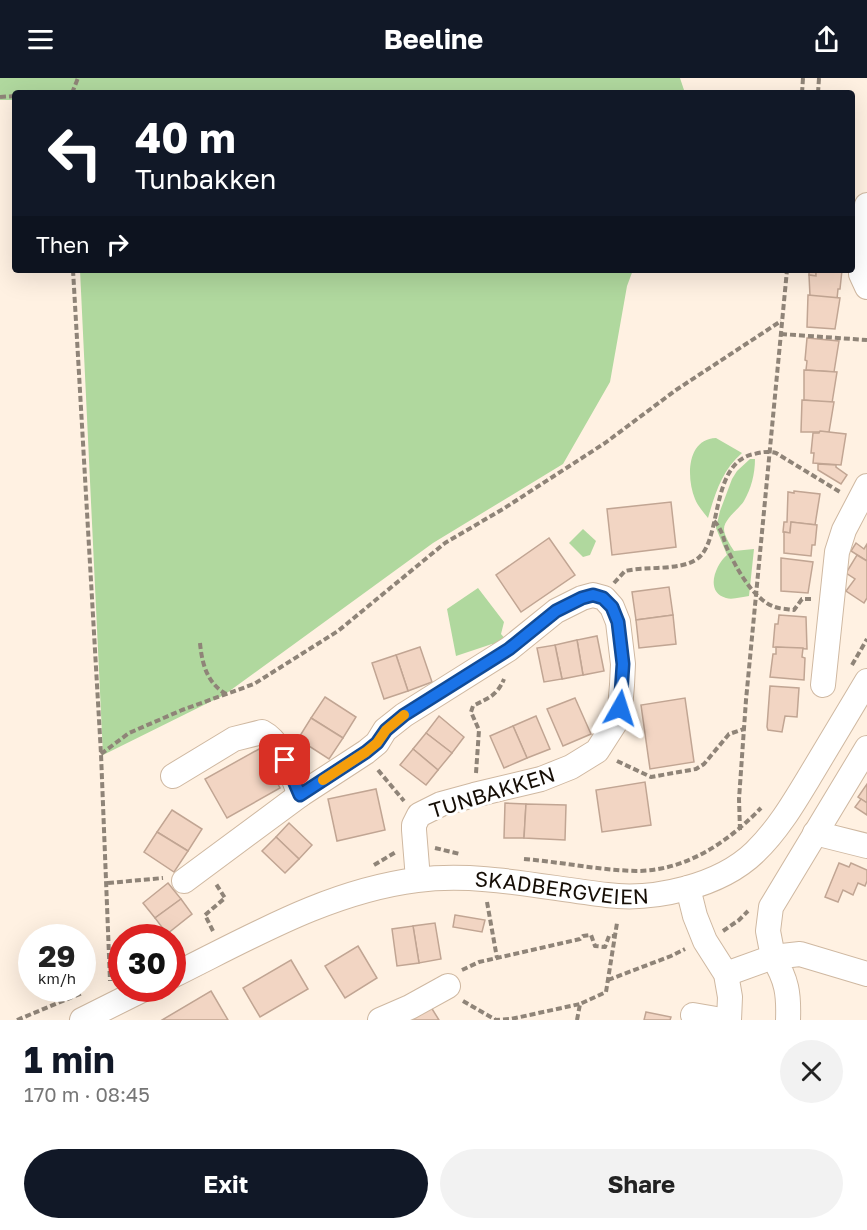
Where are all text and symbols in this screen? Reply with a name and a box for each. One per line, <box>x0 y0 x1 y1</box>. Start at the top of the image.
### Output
icon: menu <box>24 23 57 56</box>
text: Beeline <box>384 23 483 55</box>
icon: share <box>810 23 843 56</box>
text: 40 m <box>135 112 236 162</box>
icon: left <box>36 114 114 192</box>
text: Tunbakken <box>135 163 276 195</box>
icon: right <box>101 228 134 261</box>
text: Then <box>36 231 89 258</box>
position arrow <box>588 676 652 740</box>
pin <box>259 734 310 785</box>
icon: arrive <box>268 743 301 776</box>
street label: TUNBAKKEN <box>426 761 558 823</box>
street label: SKADBERGVEIEN <box>474 865 649 909</box>
speed limit sign: 30 <box>108 924 186 1002</box>
text: 29 <box>38 938 76 974</box>
text: km/h <box>38 969 76 987</box>
text: 1 min <box>24 1038 115 1081</box>
button: close <box>780 1040 843 1103</box>
text: 170 m · 08:45 <box>24 1082 150 1106</box>
button: Exit <box>24 1149 428 1218</box>
button: Share <box>440 1149 843 1218</box>

